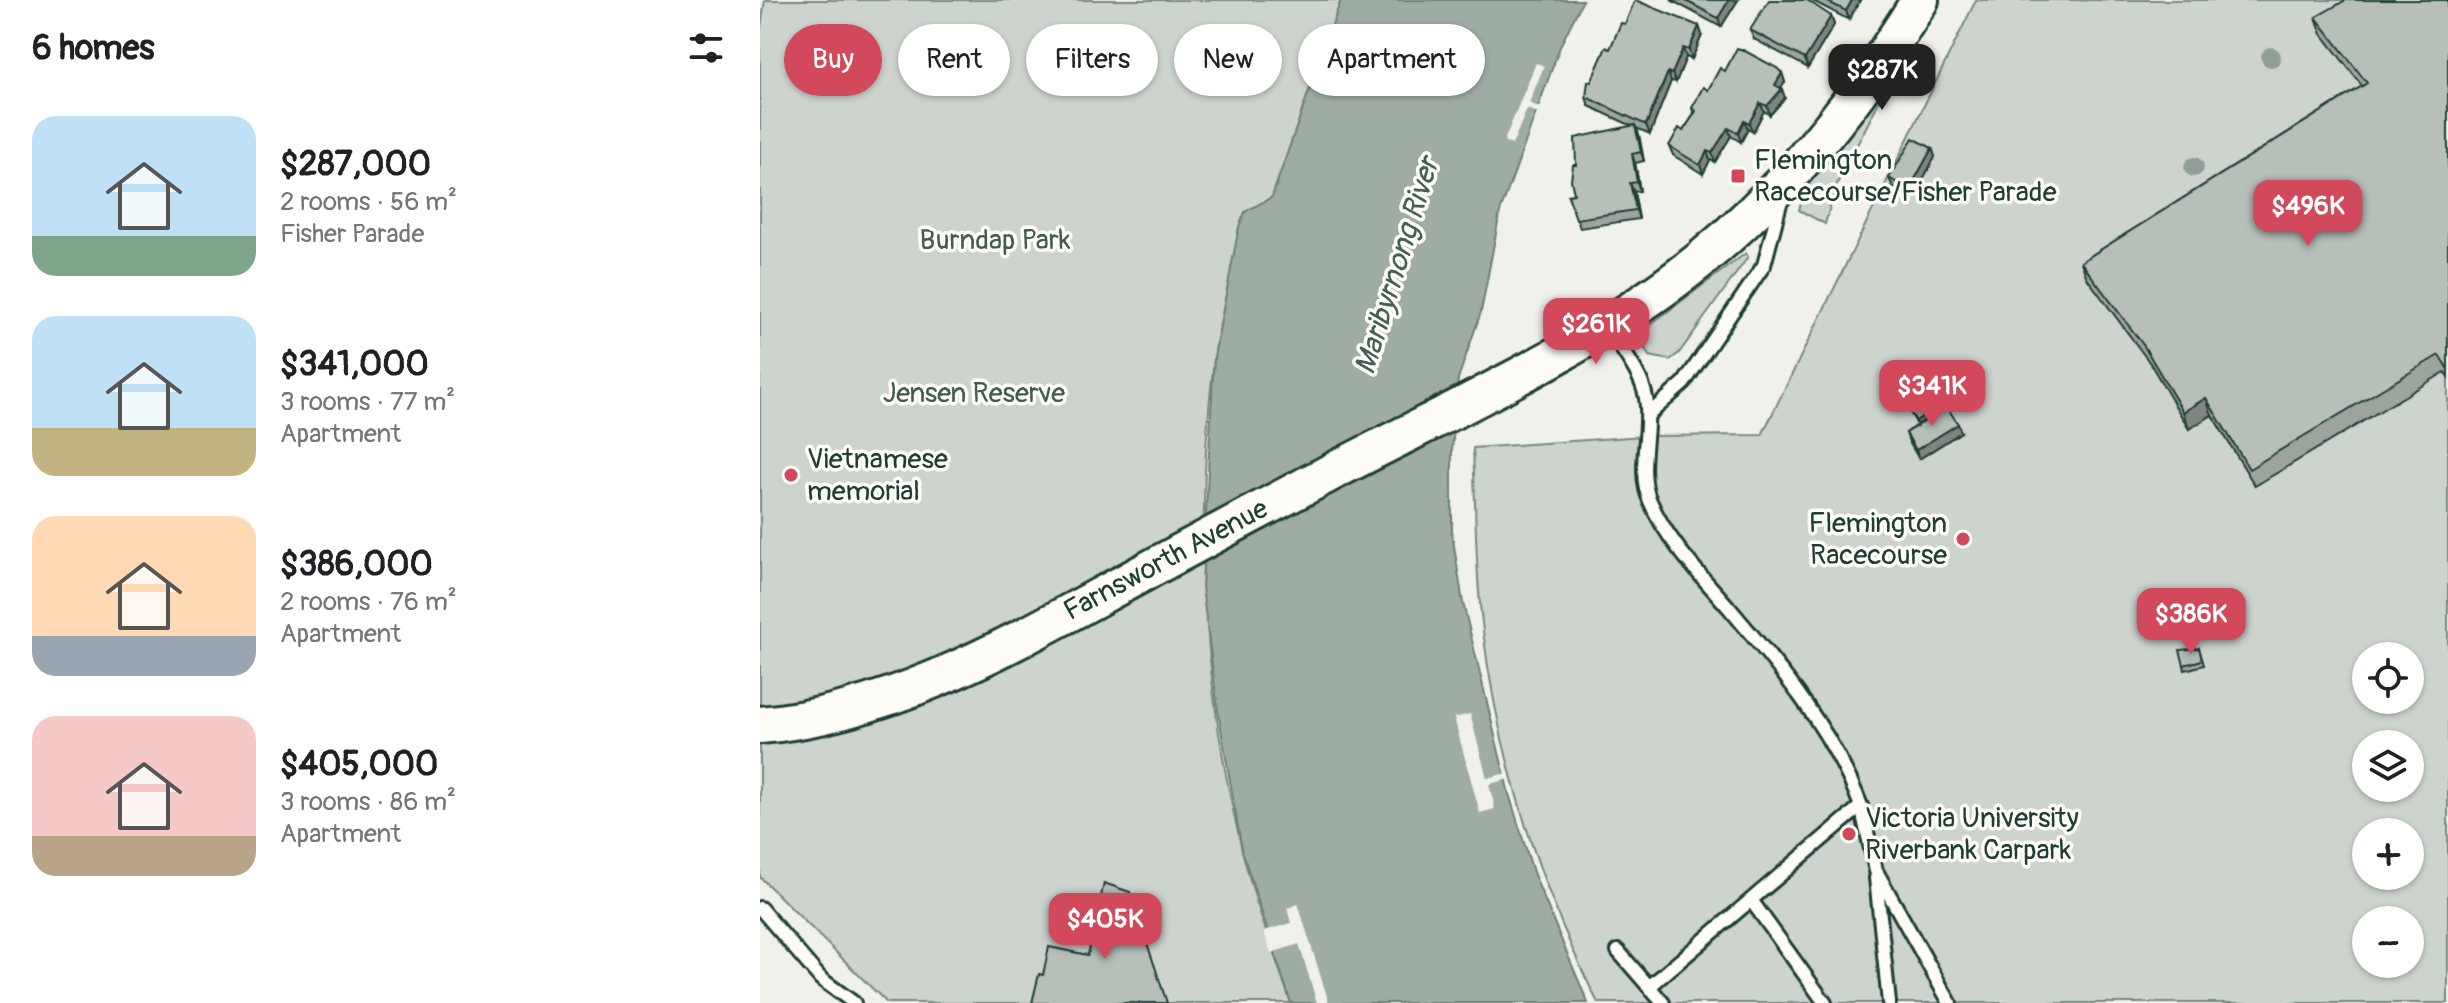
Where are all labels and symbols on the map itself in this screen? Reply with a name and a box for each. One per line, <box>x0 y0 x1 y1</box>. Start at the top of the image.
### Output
pin: $287K <box>1826 44 1938 112</box>
place label: Flemington Racecourse/Fisher Parade <box>1754 143 2057 210</box>
water label: Maribyrnong River <box>1346 150 1448 379</box>
marker: Flemington Racecourse/Fisher Parade <box>1729 167 1747 185</box>
pin: $496K <box>2252 180 2364 248</box>
park label: Burndap Park <box>920 223 1071 258</box>
pin: $261K <box>1540 298 1652 366</box>
pin: $341K <box>1876 360 1988 428</box>
park label: Jensen Reserve <box>883 376 1065 411</box>
place label: Vietnamese memorial <box>807 442 948 509</box>
marker: Vietnamese memorial <box>782 466 800 484</box>
street label: Farnsworth Avenue <box>1058 491 1274 629</box>
place label: Flemington Racecourse <box>1809 506 1947 573</box>
marker: Flemington Racecourse <box>1954 530 1972 548</box>
pin: $386K <box>2135 588 2247 656</box>
place label: Victoria University Riverbank Carpark <box>1865 801 2079 868</box>
marker: Victoria University Riverbank Carpark <box>1840 825 1858 843</box>
pin: $405K <box>1049 893 1161 961</box>

